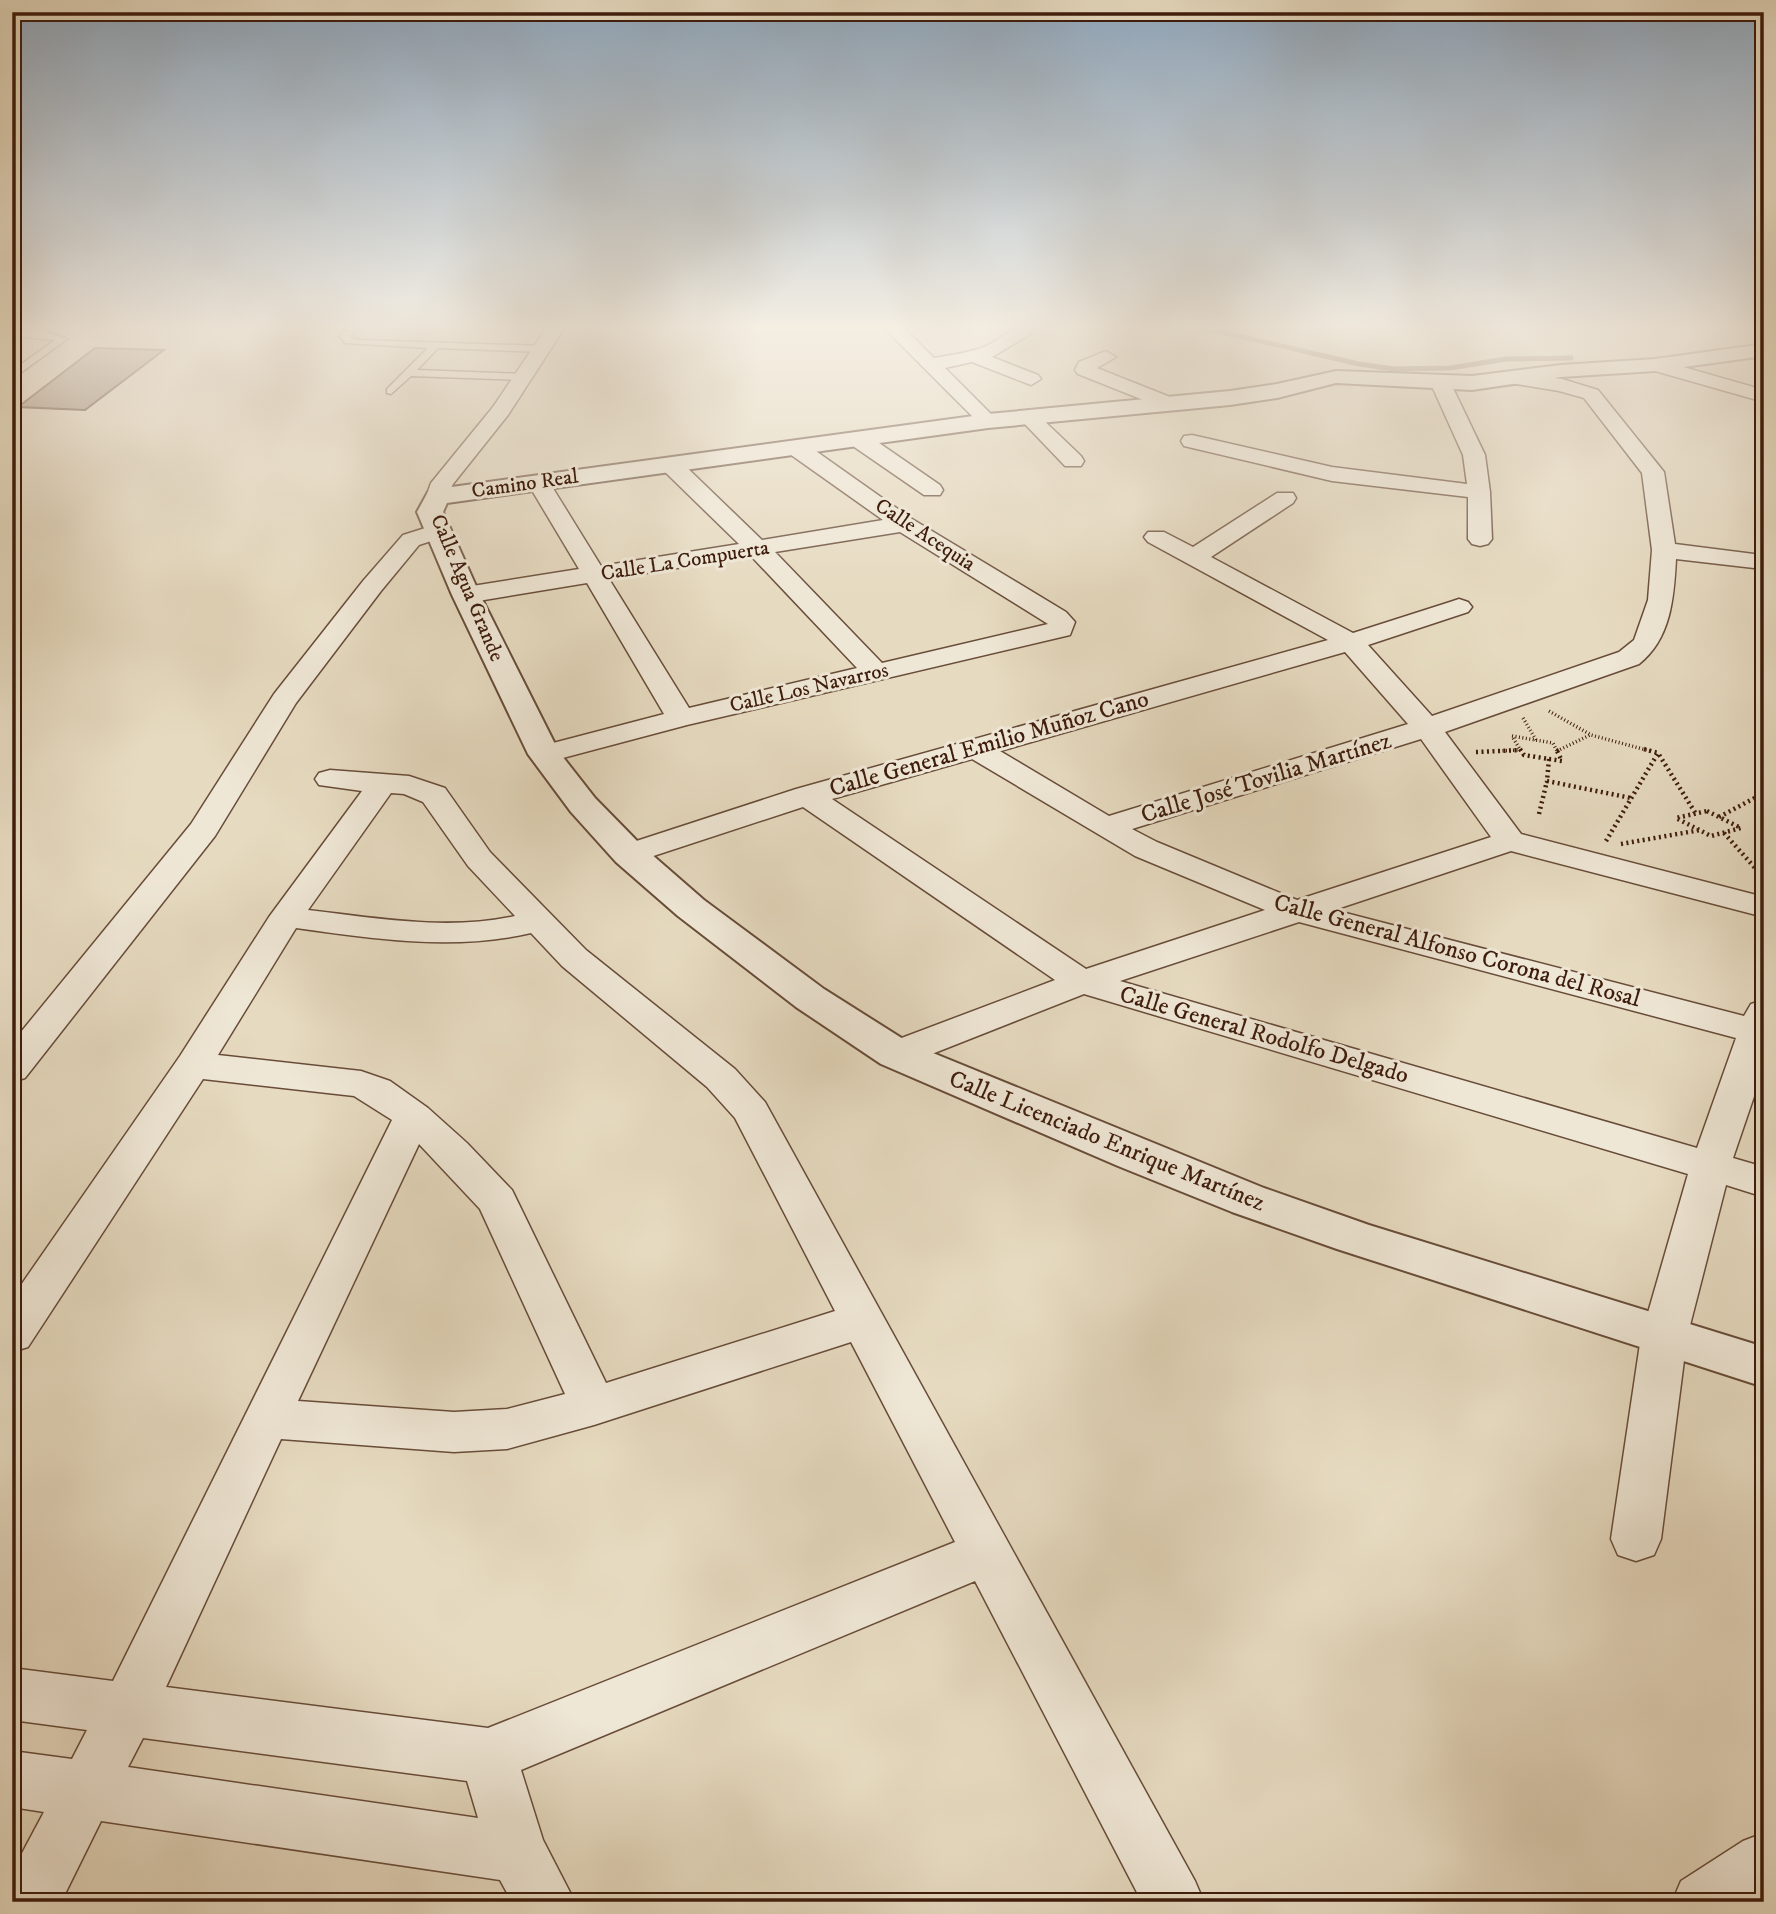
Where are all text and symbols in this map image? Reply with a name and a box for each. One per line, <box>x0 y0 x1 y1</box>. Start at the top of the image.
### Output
street label: Camino Real <box>470 464 581 504</box>
street label: Calle Acequia <box>870 493 980 577</box>
street label: Calle Agua Grande <box>424 511 510 666</box>
street label: Calle La Compuerta <box>599 535 771 587</box>
street label: Calle Los Navarros <box>727 657 891 719</box>
street label: Calle General Emilio Muñoz Cano <box>826 684 1152 804</box>
street label: Calle José Tovilia Martínez <box>1137 725 1395 830</box>
street label: Calle General Alfonso Corona del Rosal <box>1270 888 1644 1015</box>
street label: Calle General Rodolfo Delgado <box>1116 979 1412 1091</box>
street label: Calle Licenciado Enrique Martínez <box>945 1064 1270 1218</box>

